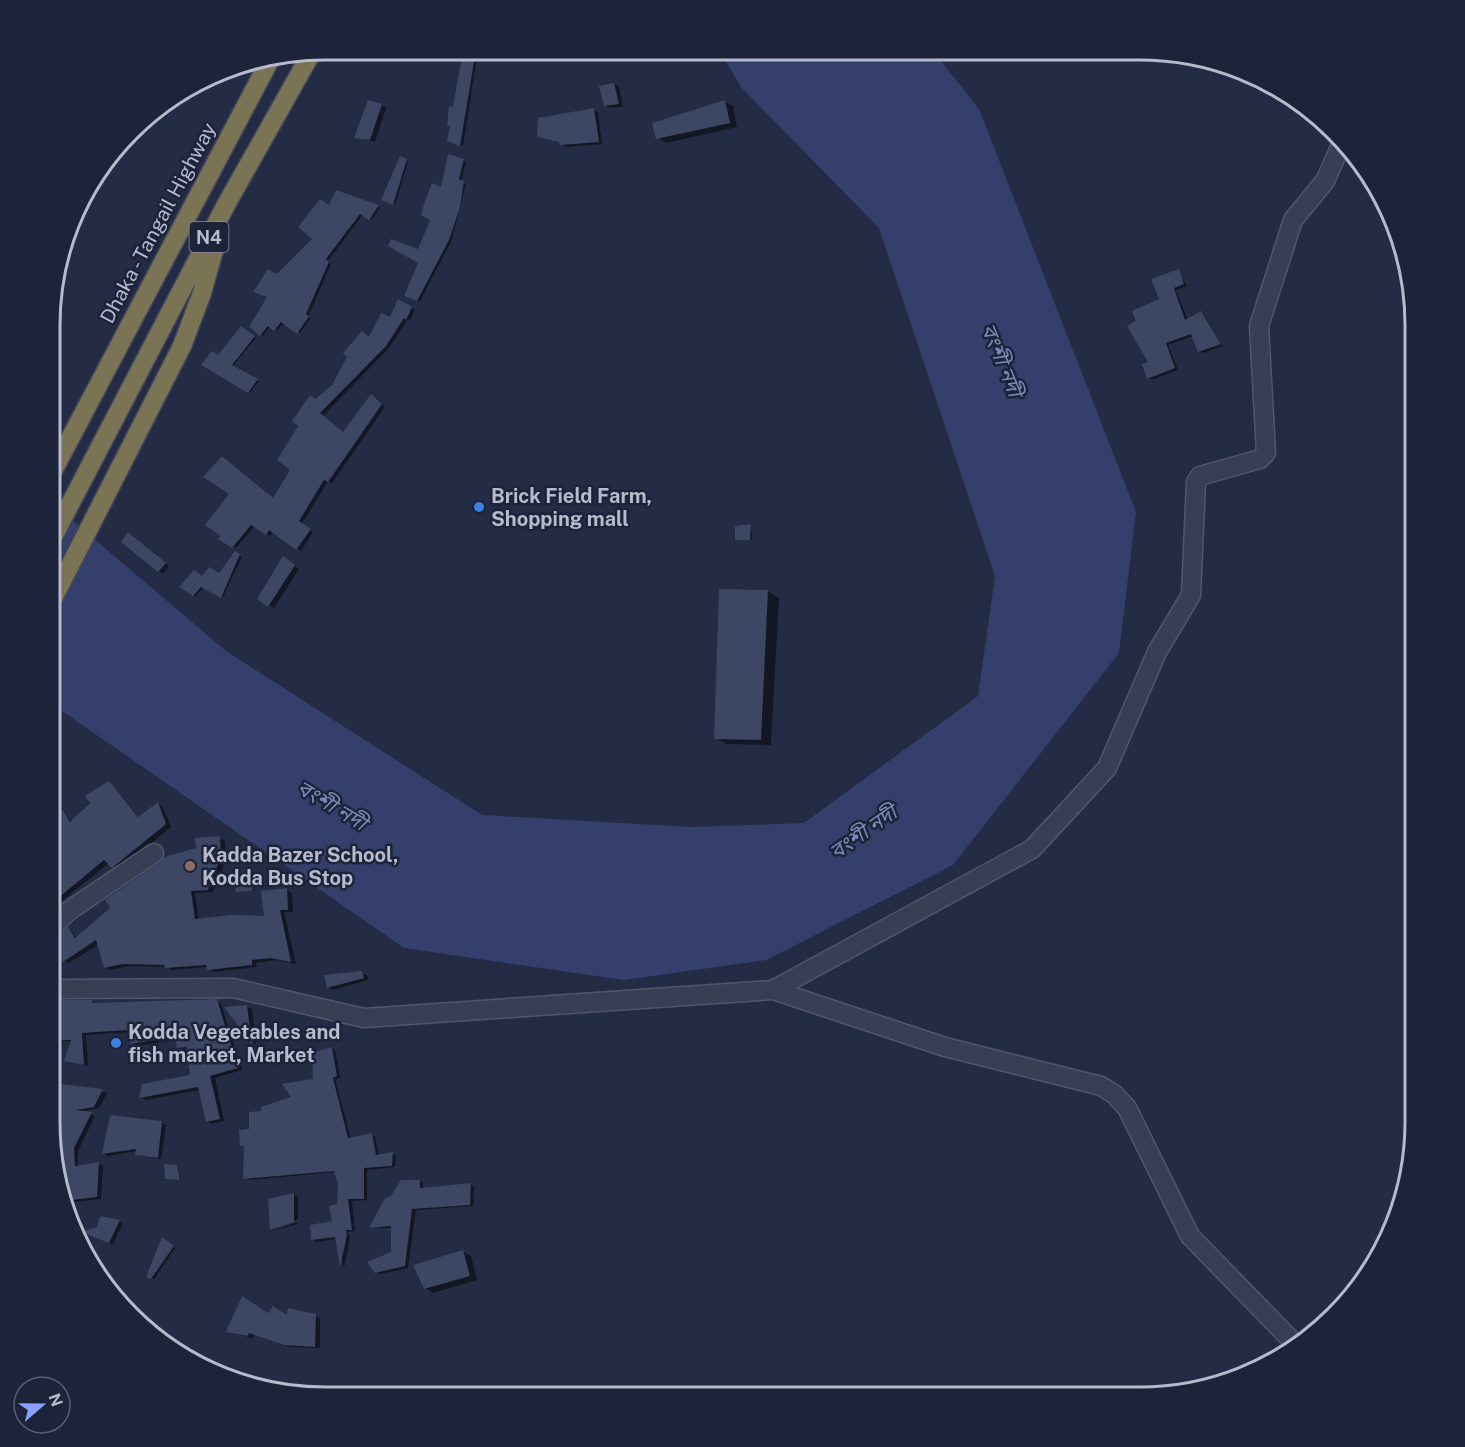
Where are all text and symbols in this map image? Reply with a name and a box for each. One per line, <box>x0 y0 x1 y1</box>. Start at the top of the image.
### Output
street label: Dhaka - Tangail Highway <box>95 118 221 327</box>
road number: N4 <box>190 222 228 252</box>
water label: বংশী নদী <box>976 320 1030 404</box>
place label: Brick Field Farm, Shopping mall <box>491 484 652 531</box>
marker: Brick Field Farm, Shopping mall <box>472 500 486 514</box>
water label: বংশী নদী <box>293 775 375 838</box>
water label: বংশী নদী <box>824 797 905 864</box>
place label: Kadda Bazer School, Kodda Bus Stop <box>202 843 398 890</box>
marker: Kadda Bazer School, Kodda Bus Stop <box>183 859 197 873</box>
place label: Kodda Vegetables and fish market, Market <box>128 1020 340 1067</box>
marker: Kodda Vegetables and fish market, Market <box>109 1036 123 1050</box>
north arrow <box>12 1375 72 1435</box>
text: N <box>45 1391 67 1409</box>

